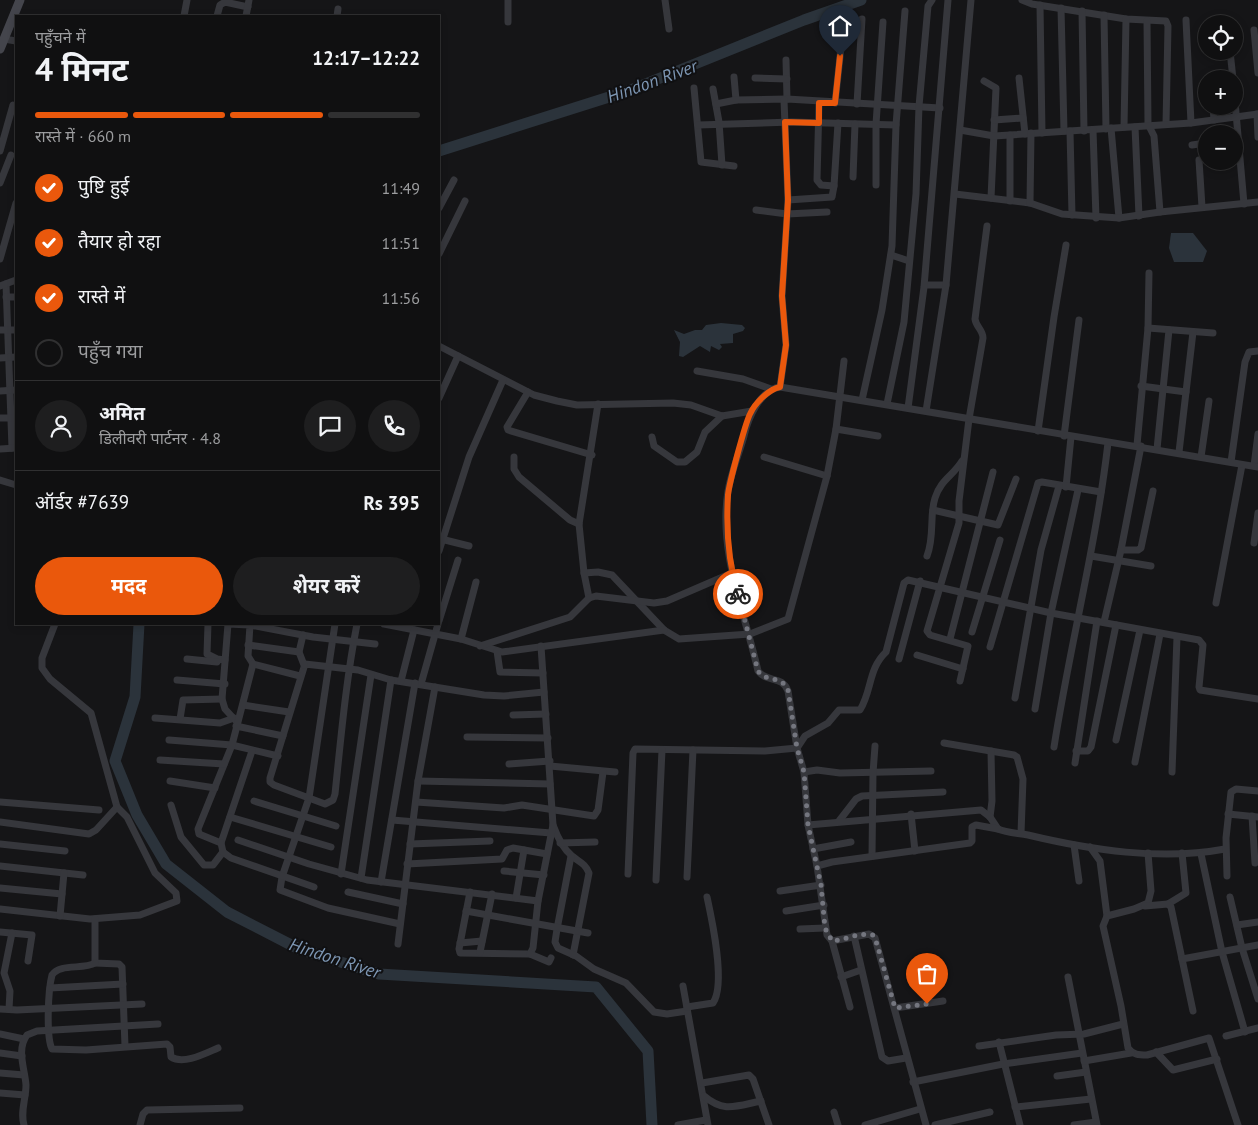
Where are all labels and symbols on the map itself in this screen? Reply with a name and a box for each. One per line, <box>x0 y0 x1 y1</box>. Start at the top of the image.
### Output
pin <box>819 5 861 56</box>
water label: Hindon River <box>604 54 701 108</box>
courier <box>713 569 763 619</box>
water label: Hindon River <box>287 932 385 984</box>
pin <box>906 953 948 1004</box>

